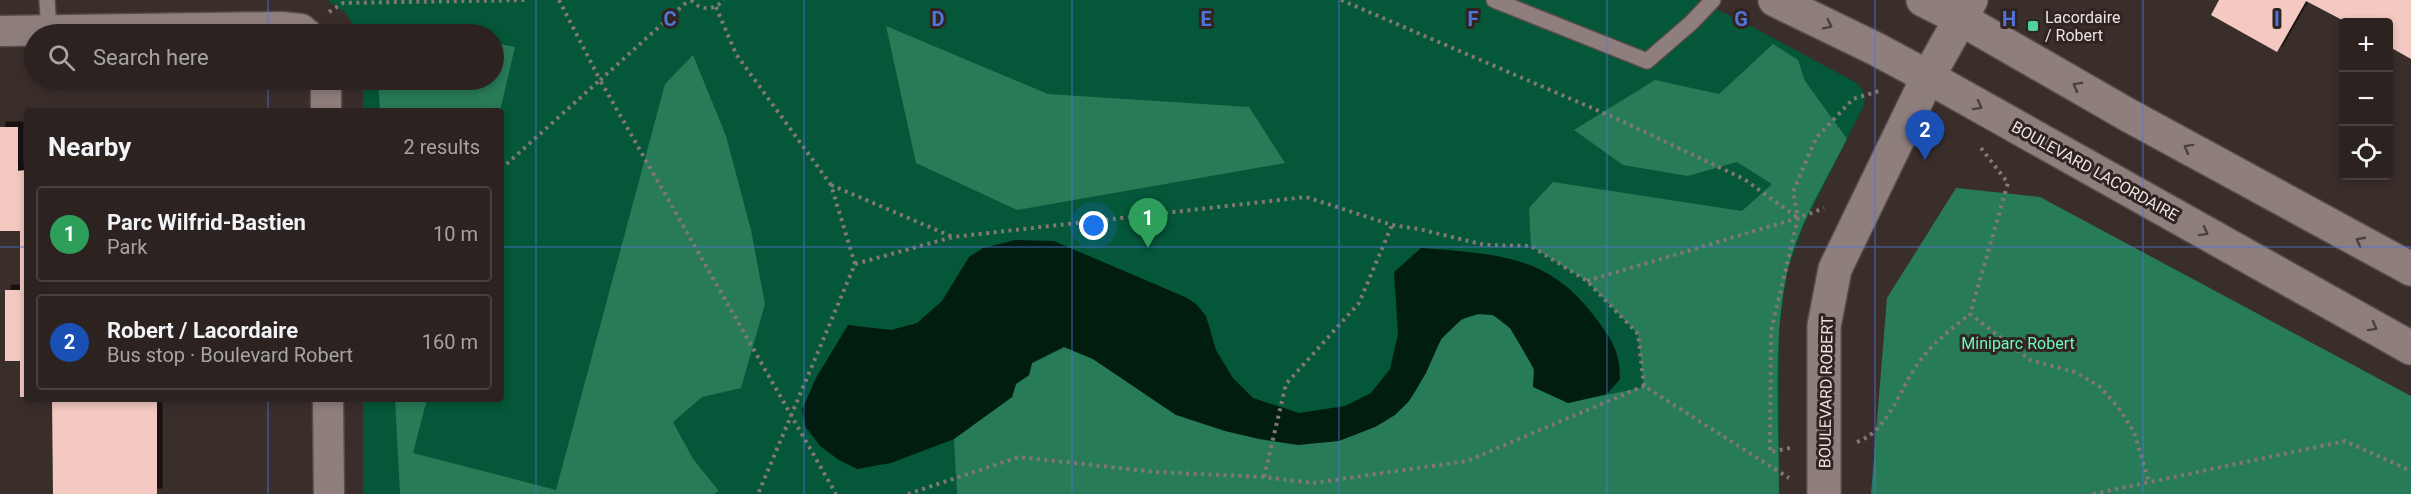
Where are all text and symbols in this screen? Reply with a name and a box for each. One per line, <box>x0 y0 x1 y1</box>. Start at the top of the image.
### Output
text: C <box>663 7 677 31</box>
text: D <box>932 7 945 31</box>
text: E <box>1200 7 1212 31</box>
text: F <box>1468 7 1479 31</box>
text: G <box>1734 7 1748 31</box>
text: H <box>2002 7 2016 31</box>
text: I <box>2274 7 2280 31</box>
place label: Lacordaire / Robert <box>2045 8 2120 45</box>
one-way arrow <box>1821 18 1832 30</box>
map controls <box>2339 18 2393 180</box>
button: + <box>2339 18 2393 72</box>
marker: Lacordaire / Robert <box>2026 19 2040 33</box>
search box <box>24 24 504 90</box>
icon: search <box>45 41 78 74</box>
text: Search here <box>93 45 209 70</box>
button: − <box>2339 72 2393 126</box>
one-way arrow <box>2073 82 2083 93</box>
one-way arrow <box>1972 99 1983 110</box>
pin: 2 <box>1906 110 1944 160</box>
street label: BOULEVARD LACORDAIRE <box>2008 117 2182 225</box>
button: locate <box>2339 126 2393 180</box>
text: Nearby <box>48 132 131 162</box>
text: 2 results <box>404 135 480 159</box>
one-way arrow <box>2184 144 2195 155</box>
pin: 1 <box>1128 198 1168 248</box>
text: Parc Wilfrid-Bastien <box>107 210 306 235</box>
your location <box>1079 211 1108 240</box>
text: 1 <box>64 222 75 246</box>
text: 10 m <box>433 222 478 246</box>
one-way arrow <box>2197 225 2208 236</box>
text: Park <box>107 235 147 259</box>
one-way arrow <box>2356 237 2366 248</box>
street label: BOULEVARD ROBERT <box>1815 315 1837 468</box>
text: Robert / Lacordaire <box>107 318 298 343</box>
one-way arrow <box>2367 320 2378 331</box>
text: 2 <box>64 330 75 354</box>
text: 160 m <box>422 330 478 354</box>
park label: Miniparc Robert <box>1961 334 2075 353</box>
text: Bus stop · Boulevard Robert <box>107 343 353 367</box>

